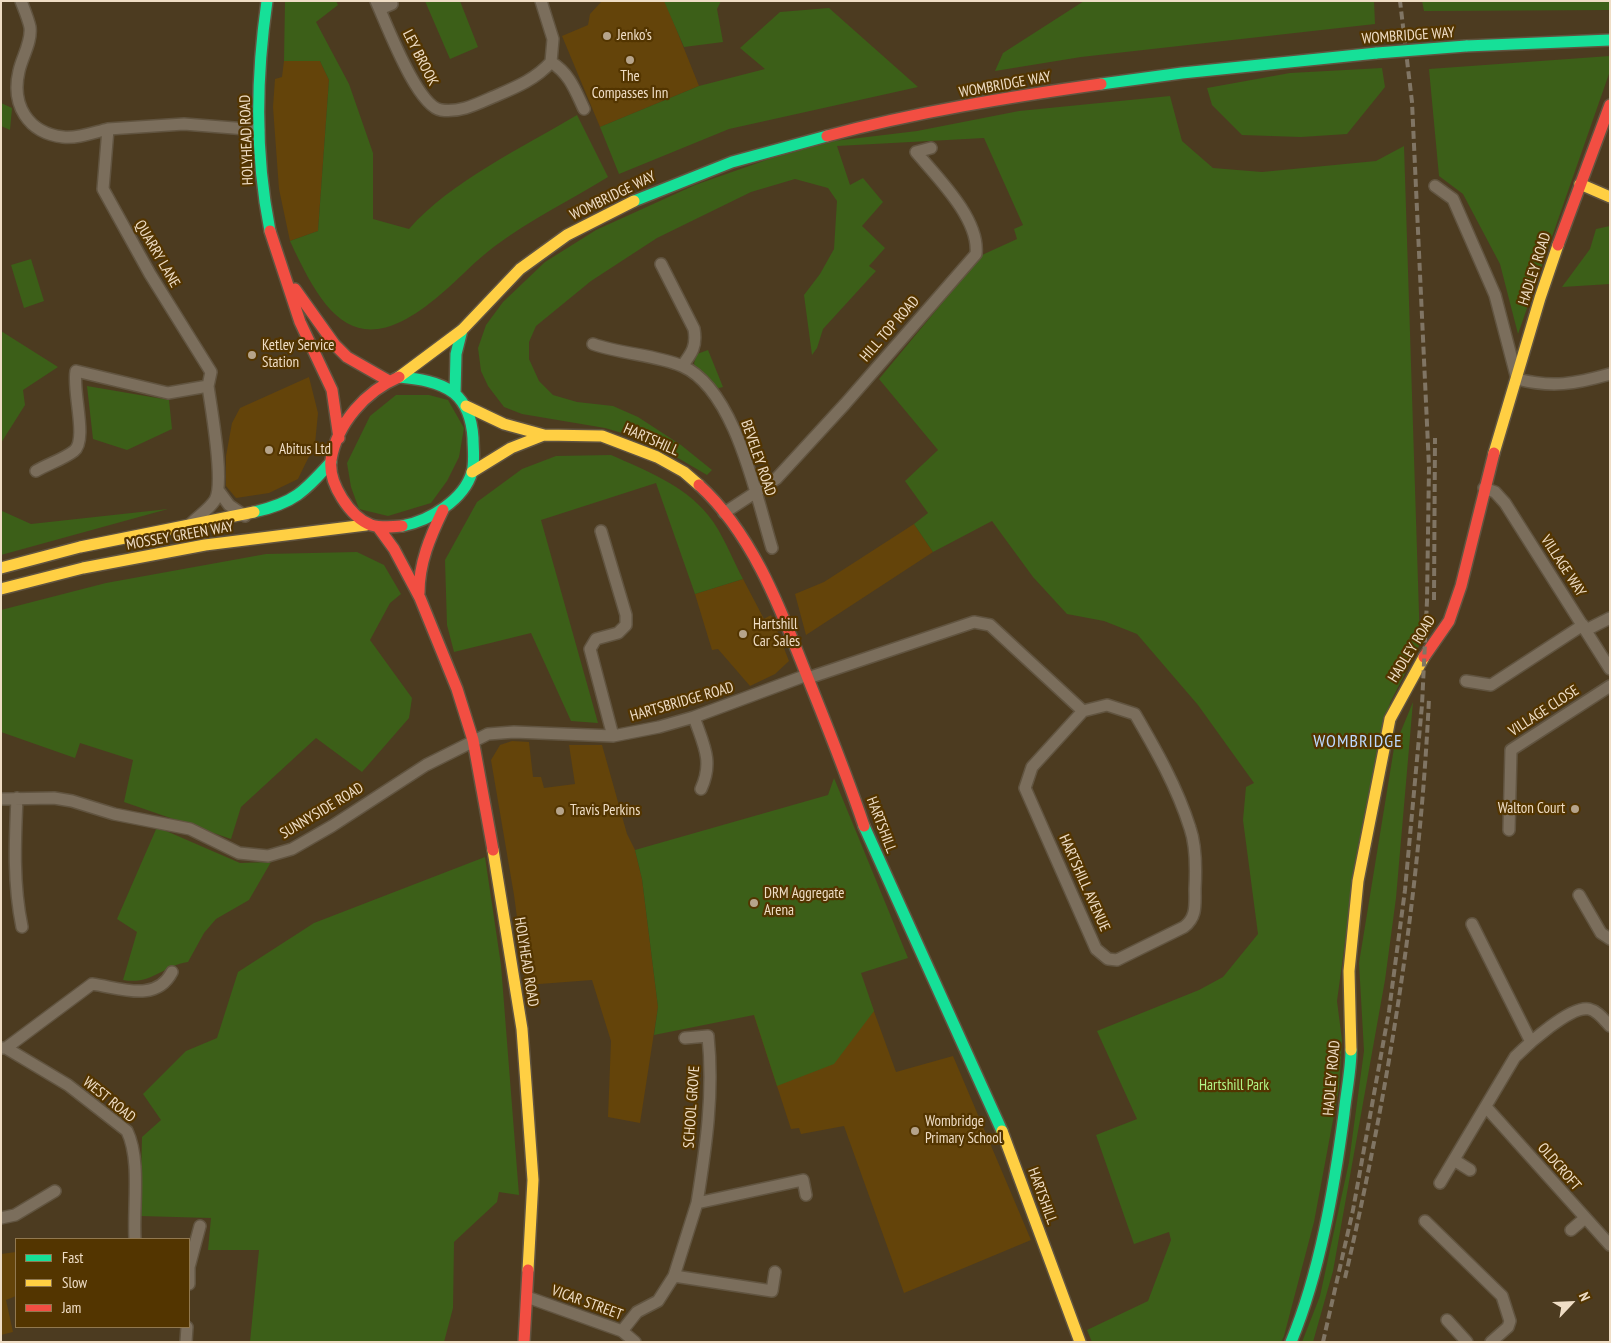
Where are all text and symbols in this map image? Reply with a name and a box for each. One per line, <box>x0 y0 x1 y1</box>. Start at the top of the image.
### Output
street label: WOMBRIDGE WAY <box>1361 24 1455 48</box>
street label: LEY BROOK <box>398 27 442 89</box>
place label: Jenko's <box>617 27 652 45</box>
marker: Jenko's <box>601 30 613 42</box>
marker: The Compasses Inn <box>624 54 636 66</box>
place label: The Compasses Inn <box>592 68 668 103</box>
street label: WOMBRIDGE WAY <box>958 68 1052 102</box>
street label: HOLYHEAD ROAD <box>236 95 258 185</box>
street label: WOMBRIDGE WAY <box>567 168 659 224</box>
street label: QUARRY LANE <box>131 217 183 291</box>
street label: HADLEY ROAD <box>1515 230 1555 308</box>
street label: HILL TOP ROAD <box>857 292 923 366</box>
place label: Ketley Service Station <box>262 337 334 372</box>
marker: Ketley Service Station <box>246 349 258 361</box>
street label: BEVELEY ROAD <box>737 418 779 498</box>
street label: HARTSHILL <box>621 420 681 460</box>
place label: Abitus Ltd <box>279 441 331 459</box>
marker: Abitus Ltd <box>263 444 275 456</box>
street label: MOSSEY GREEN WAY <box>125 518 235 554</box>
street label: VILLAGE WAY <box>1537 532 1589 600</box>
street label: HADLEY ROAD <box>1384 612 1440 686</box>
place label: Hartshill Car Sales <box>753 616 800 651</box>
marker: Hartshill Car Sales <box>737 628 749 640</box>
street label: HARTSBRIDGE ROAD <box>628 679 736 725</box>
street label: VILLAGE CLOSE <box>1506 682 1582 740</box>
district label: WOMBRIDGE <box>1312 731 1404 753</box>
street label: SUNNYSIDE ROAD <box>277 779 367 843</box>
street label: HARTSHILL <box>862 794 900 856</box>
place label: Walton Court <box>1498 800 1565 818</box>
place label: Travis Perkins <box>570 802 640 820</box>
marker: Walton Court <box>1569 803 1581 815</box>
marker: Travis Perkins <box>554 805 566 817</box>
street label: HARTSHILL AVENUE <box>1055 832 1113 934</box>
place label: DRM Aggregate Arena <box>764 885 845 920</box>
marker: DRM Aggregate Arena <box>748 897 760 909</box>
street label: HOLYHEAD ROAD <box>510 916 542 1008</box>
street label: HADLEY ROAD <box>1320 1040 1344 1116</box>
street label: SCHOOL GROVE <box>680 1065 704 1149</box>
street label: WEST ROAD <box>79 1073 139 1127</box>
park label: Hartshill Park <box>1199 1077 1269 1095</box>
place label: Wombridge Primary School <box>925 1113 1002 1148</box>
marker: Wombridge Primary School <box>909 1125 921 1137</box>
street label: OLDCROFT <box>1533 1140 1585 1194</box>
street label: HARTSHILL <box>1023 1165 1061 1227</box>
legend <box>15 1238 190 1328</box>
text: Fast <box>62 1248 83 1267</box>
text: Slow <box>62 1273 87 1292</box>
north arrow <box>1546 1278 1596 1328</box>
street label: VICAR STREET <box>549 1282 625 1324</box>
text: N <box>1575 1289 1594 1304</box>
text: Jam <box>62 1298 81 1317</box>

